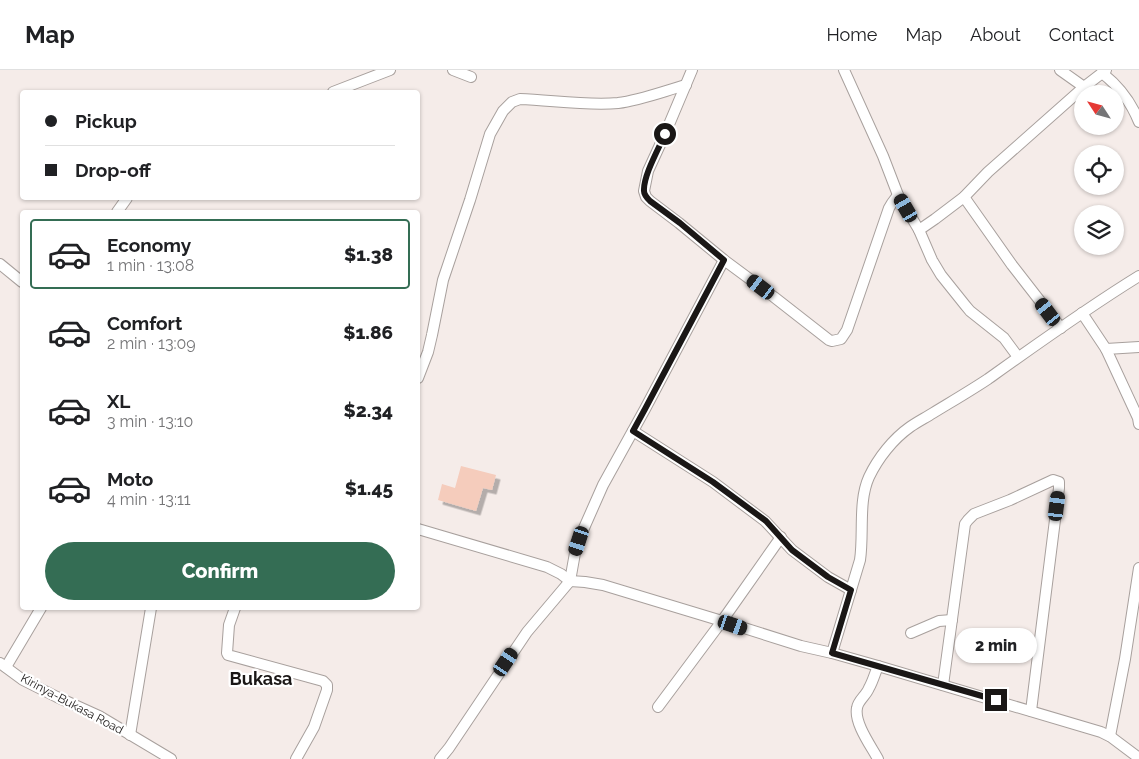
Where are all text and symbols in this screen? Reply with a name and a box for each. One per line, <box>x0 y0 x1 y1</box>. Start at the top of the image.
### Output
text: Map <box>25 20 75 49</box>
text: Home <box>826 24 877 45</box>
text: Map <box>905 24 942 45</box>
text: About <box>970 24 1021 45</box>
text: Contact <box>1049 24 1114 45</box>
north arrow <box>1074 85 1124 135</box>
map controls <box>1074 85 1124 255</box>
text: Pickup <box>75 110 137 132</box>
route start <box>654 123 676 145</box>
button: locate <box>1074 145 1124 195</box>
text: Drop-off <box>75 159 151 181</box>
car <box>892 191 919 225</box>
button: layers <box>1074 205 1124 255</box>
icon: car <box>47 232 92 277</box>
text: Economy <box>107 234 191 256</box>
text: $1.38 <box>344 243 393 265</box>
text: 1 min · 13:08 <box>107 256 194 275</box>
car <box>744 272 777 302</box>
car <box>1032 296 1063 328</box>
icon: car <box>47 310 92 355</box>
text: Comfort <box>107 312 182 334</box>
text: $1.86 <box>343 321 393 343</box>
text: 2 min · 13:09 <box>107 334 196 353</box>
icon: car <box>47 388 92 433</box>
text: XL <box>107 390 130 412</box>
text: $2.34 <box>343 399 393 421</box>
text: 3 min · 13:10 <box>107 412 193 431</box>
icon: car <box>47 466 92 511</box>
text: Moto <box>107 468 153 490</box>
text: $1.45 <box>345 477 393 499</box>
text: 4 min · 13:11 <box>107 490 191 509</box>
car <box>1047 490 1066 522</box>
car <box>567 524 590 558</box>
button: Confirm <box>45 542 395 600</box>
car <box>716 613 749 637</box>
callout: 2 min <box>955 628 1037 662</box>
text: 2 min <box>975 636 1017 655</box>
car <box>491 645 520 679</box>
district label: Bukasa <box>230 668 292 689</box>
street label: Kirinya-Bukasa Road <box>18 671 126 737</box>
route end <box>985 689 1007 711</box>

